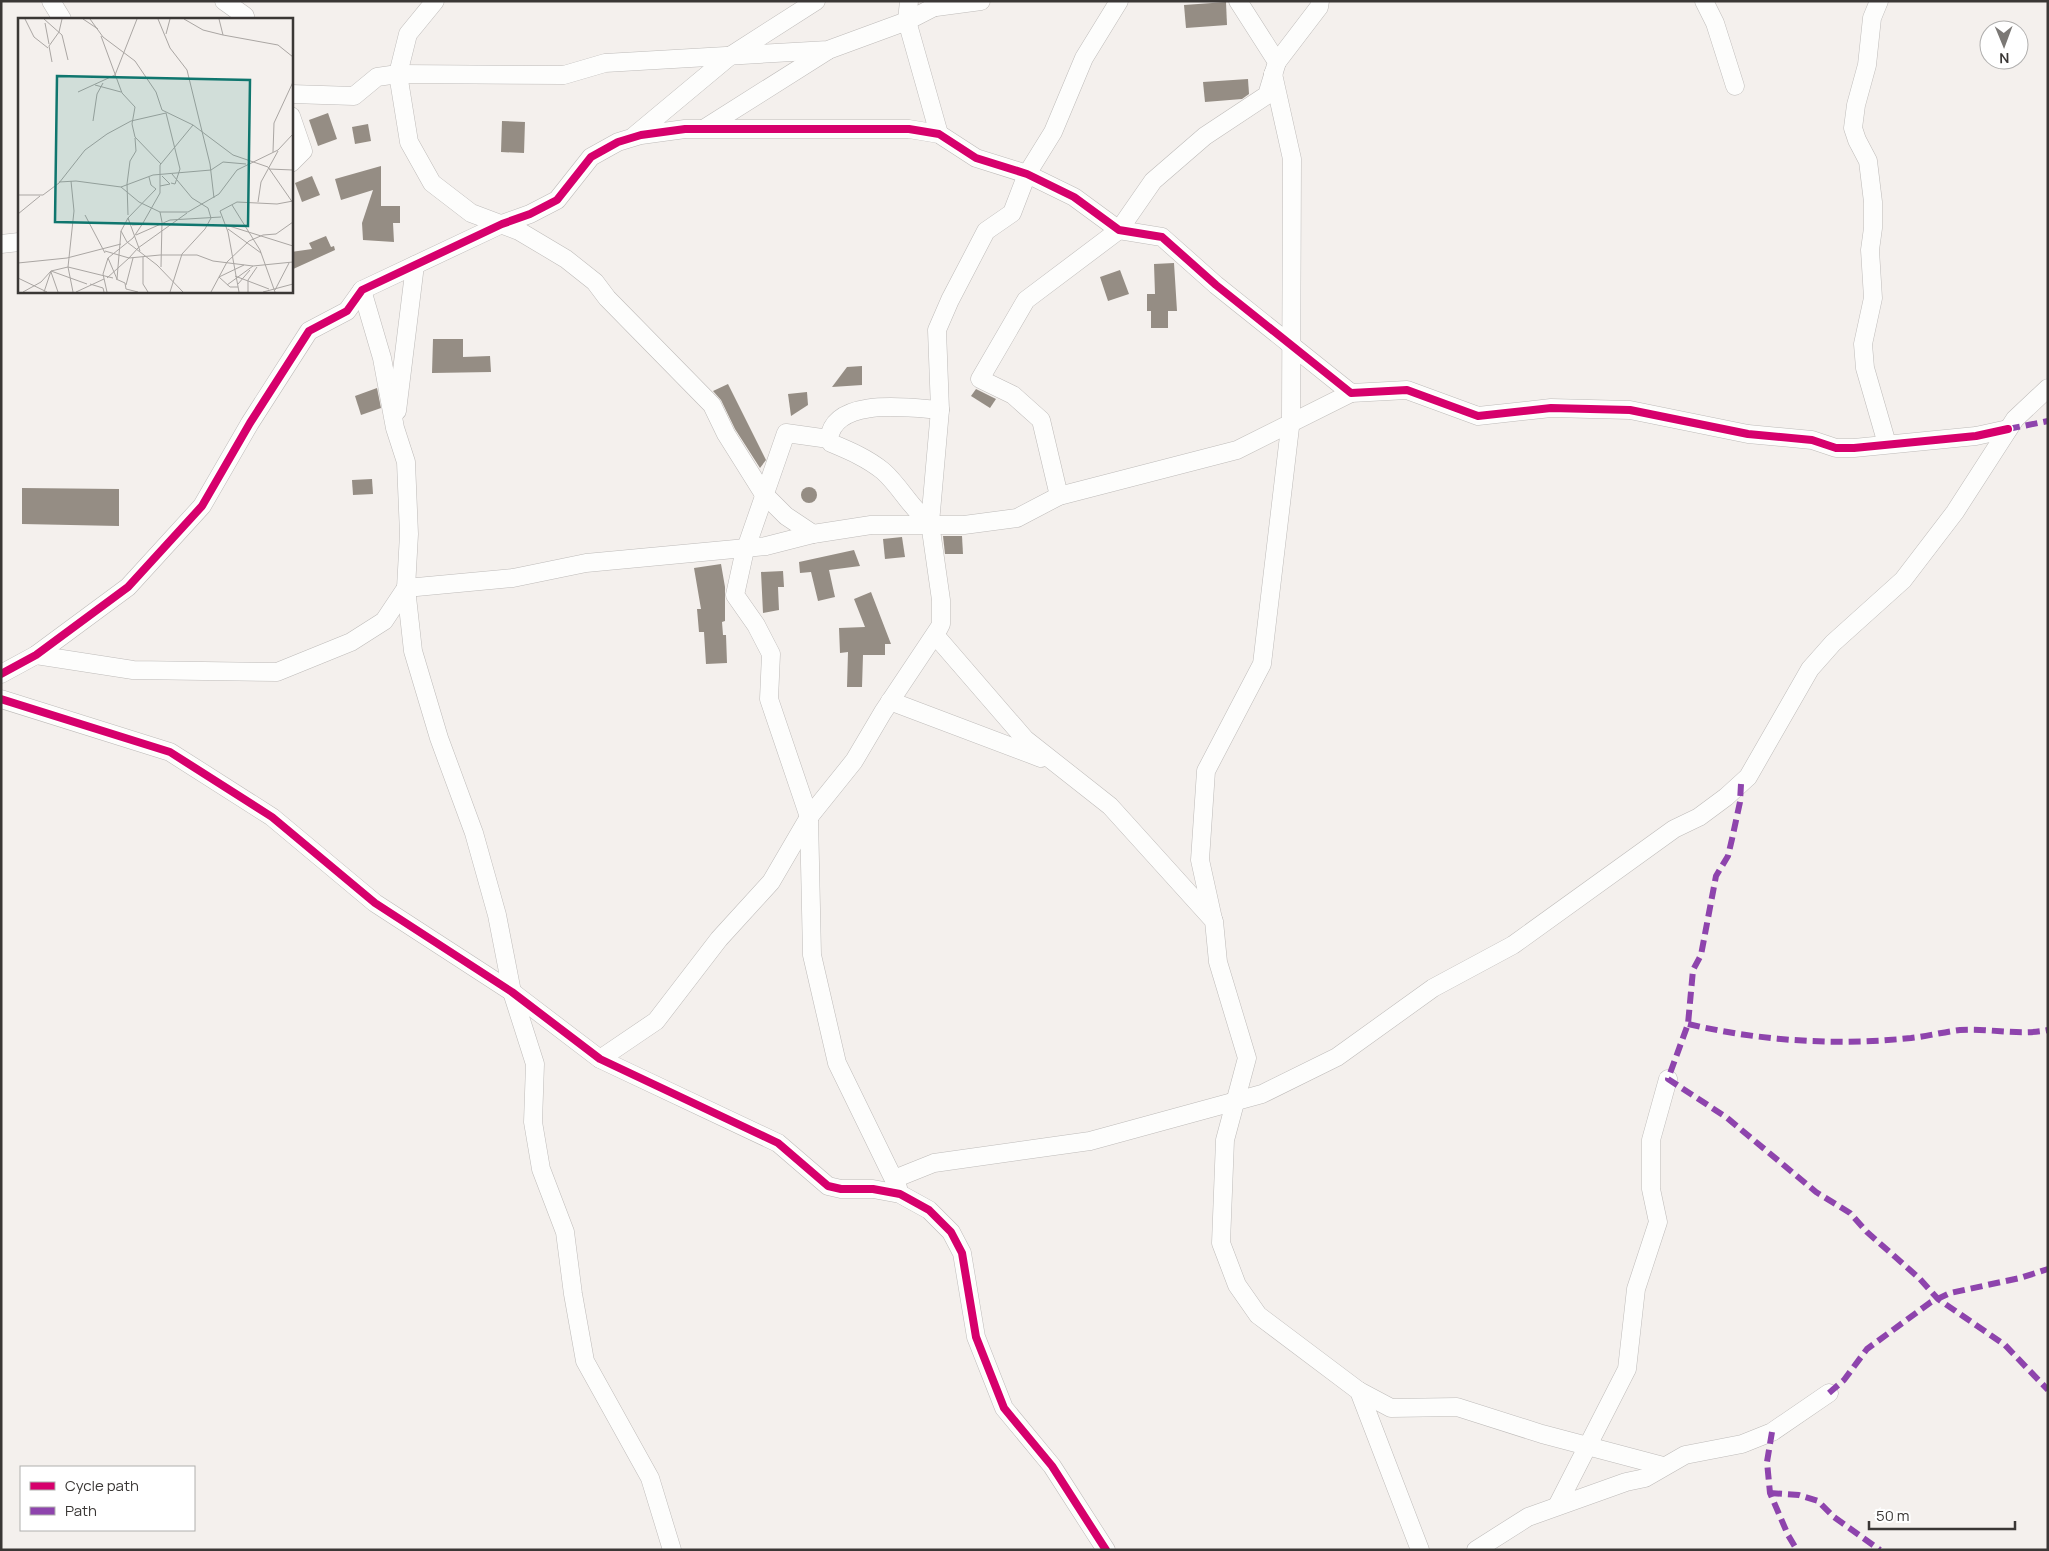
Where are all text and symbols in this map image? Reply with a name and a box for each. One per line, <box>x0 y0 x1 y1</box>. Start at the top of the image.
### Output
inset map <box>18 18 292 292</box>
north arrow <box>1979 20 2029 70</box>
text: N <box>1999 49 2009 68</box>
legend <box>20 1466 195 1531</box>
text: Cycle path <box>65 1475 139 1496</box>
scale bar <box>1869 1498 2015 1530</box>
text: Path <box>65 1500 97 1521</box>
text: 50 m <box>1876 1505 1910 1526</box>

